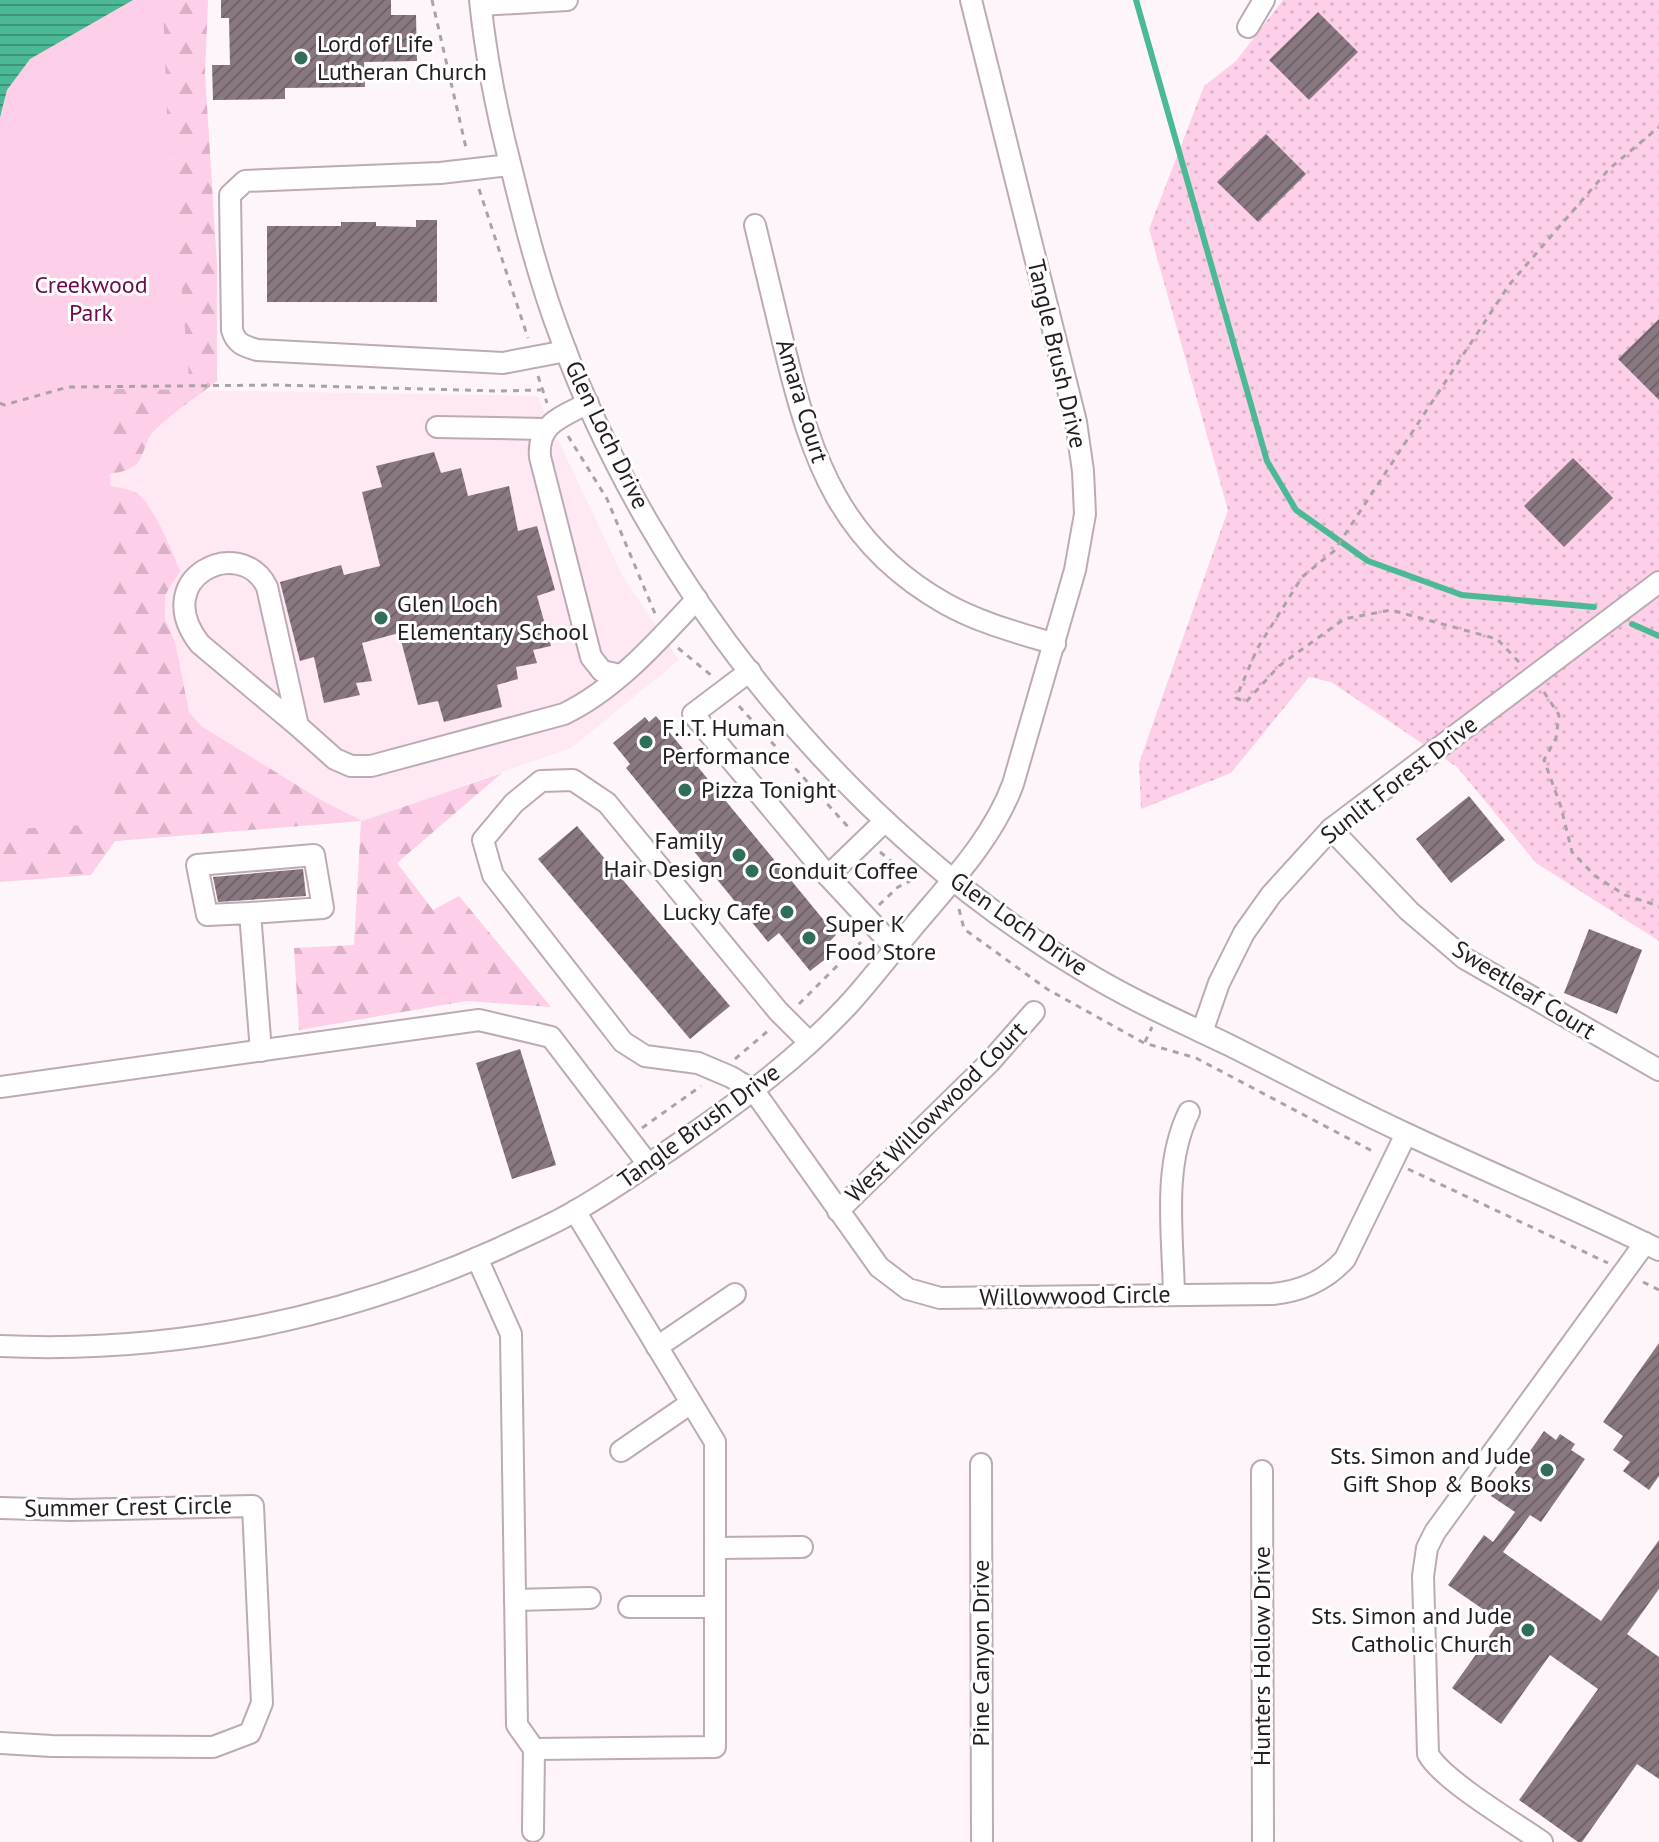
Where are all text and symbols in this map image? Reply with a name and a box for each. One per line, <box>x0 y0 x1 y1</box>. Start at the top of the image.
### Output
place label: Lord of Life Lutheran Church <box>317 28 487 87</box>
marker: Lord of Life Lutheran Church <box>292 49 310 67</box>
street label: Tangle Brush Drive <box>1021 256 1094 451</box>
park label: Creekwood Park <box>34 269 148 328</box>
street label: Amara Court <box>769 335 836 466</box>
street label: Glen Loch Drive <box>558 355 657 514</box>
place label: Glen Loch Elementary School <box>397 588 588 647</box>
marker: Glen Loch Elementary School <box>372 609 390 627</box>
street label: Sunlit Forest Drive <box>1314 709 1483 851</box>
place label: F.I.T. Human Performance <box>662 712 790 771</box>
marker: F.I.T. Human Performance <box>637 733 655 751</box>
place label: Pizza Tonight <box>701 774 837 805</box>
marker: Pizza Tonight <box>676 781 694 799</box>
place label: Family Hair Design <box>604 825 723 884</box>
marker: Family Hair Design <box>730 846 748 864</box>
place label: Conduit Coffee <box>768 855 918 886</box>
marker: Conduit Coffee <box>743 862 761 880</box>
street label: Glen Loch Drive <box>944 865 1094 983</box>
place label: Lucky Cafe <box>662 896 771 927</box>
marker: Lucky Cafe <box>778 903 796 921</box>
place label: Super K Food Store <box>825 908 936 967</box>
marker: Super K Food Store <box>800 929 818 947</box>
street label: Sweetleaf Court <box>1447 933 1602 1046</box>
street label: West Willowwood Court <box>838 1014 1033 1209</box>
street label: Tangle Brush Drive <box>612 1056 786 1195</box>
street label: Willowwood Circle <box>979 1278 1171 1313</box>
place label: Sts. Simon and Jude Gift Shop & Books <box>1330 1440 1531 1499</box>
marker: Sts. Simon and Jude Gift Shop & Books <box>1538 1461 1556 1479</box>
street label: Summer Crest Circle <box>24 1489 232 1524</box>
street label: Hunters Hollow Drive <box>1246 1546 1277 1766</box>
street label: Pine Canyon Drive <box>965 1559 996 1747</box>
place label: Sts. Simon and Jude Catholic Church <box>1311 1600 1512 1659</box>
marker: Sts. Simon and Jude Catholic Church <box>1519 1621 1537 1639</box>

